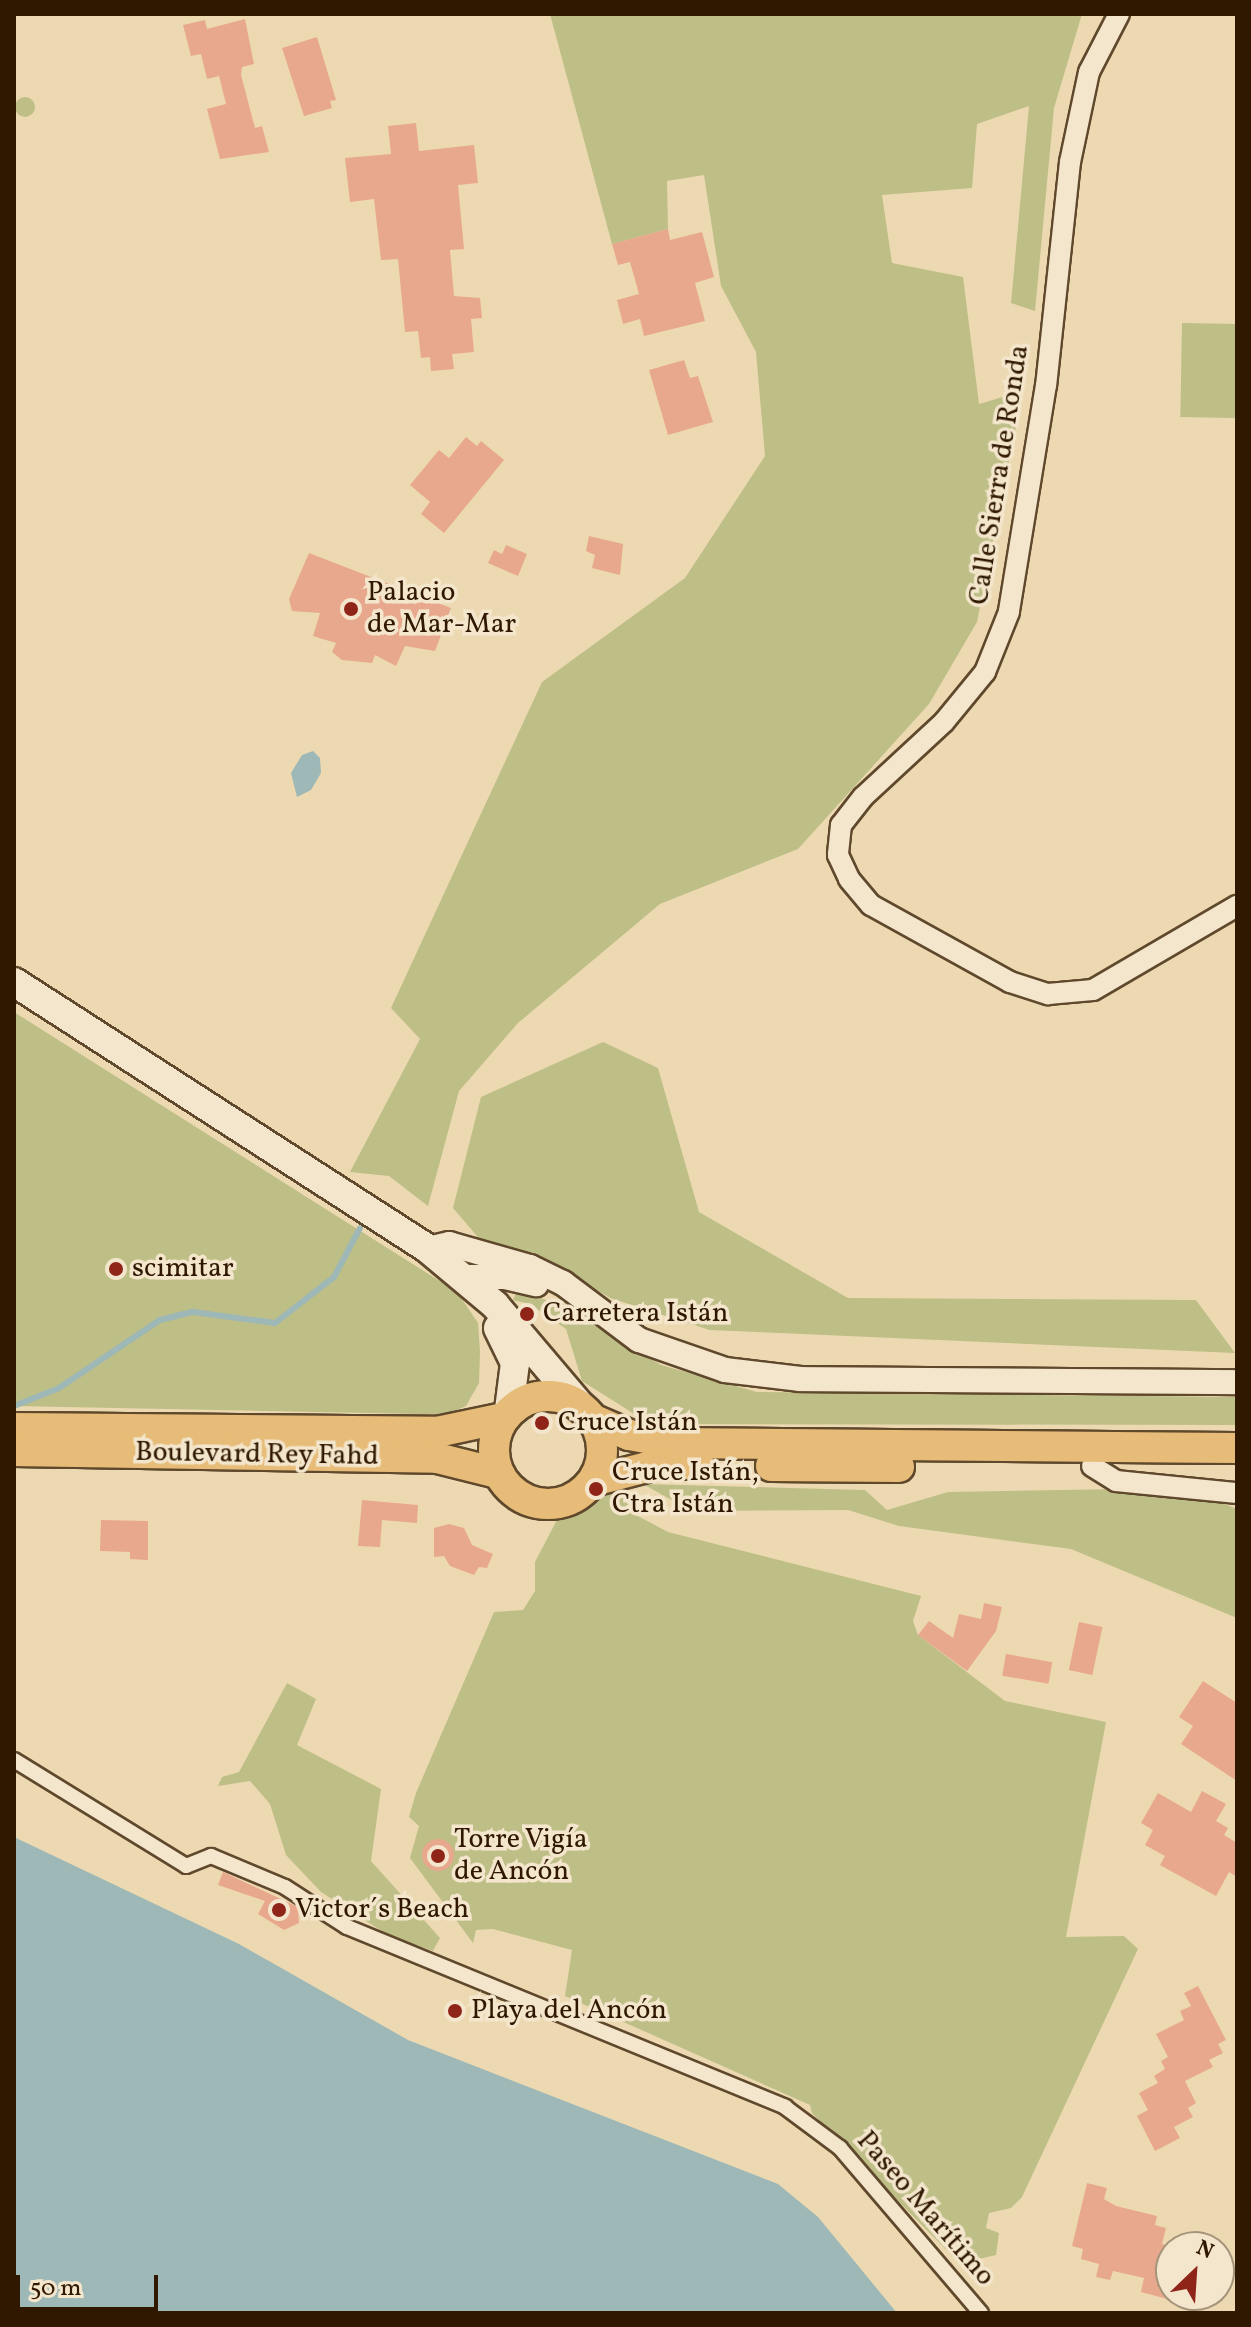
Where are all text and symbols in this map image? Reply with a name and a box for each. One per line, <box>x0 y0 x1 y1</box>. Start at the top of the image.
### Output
street label: Calle Sierra de Ronda <box>963 343 1037 607</box>
place label: Palacio de Mar-Mar <box>367 576 516 642</box>
marker: Palacio de Mar-Mar <box>342 600 360 618</box>
place label: scimitar <box>132 1252 234 1286</box>
marker: scimitar <box>107 1260 125 1278</box>
place label: Carretera Istán <box>543 1297 728 1331</box>
marker: Carretera Istán <box>518 1305 536 1323</box>
place label: Cruce Istán <box>558 1406 698 1440</box>
marker: Cruce Istán <box>533 1414 551 1432</box>
street label: Boulevard Rey Fahd <box>135 1436 379 1474</box>
place label: Cruce Istán, Ctra Istán <box>612 1456 759 1522</box>
marker: Cruce Istán, Ctra Istán <box>587 1480 605 1498</box>
place label: Torre Vigía de Ancón <box>454 1823 589 1889</box>
marker: Torre Vigía de Ancón <box>429 1847 447 1865</box>
place label: Victor´s Beach <box>295 1893 469 1927</box>
marker: Victor´s Beach <box>270 1901 288 1919</box>
place label: Playa del Ancón <box>471 1994 667 2028</box>
marker: Playa del Ancón <box>446 2002 464 2020</box>
street label: Paseo Marítimo <box>849 2125 1001 2293</box>
north arrow <box>1155 2231 1235 2311</box>
text: N <box>1191 2233 1218 2268</box>
scale bar <box>20 2259 162 2309</box>
text: 50 m <box>30 2272 82 2306</box>

